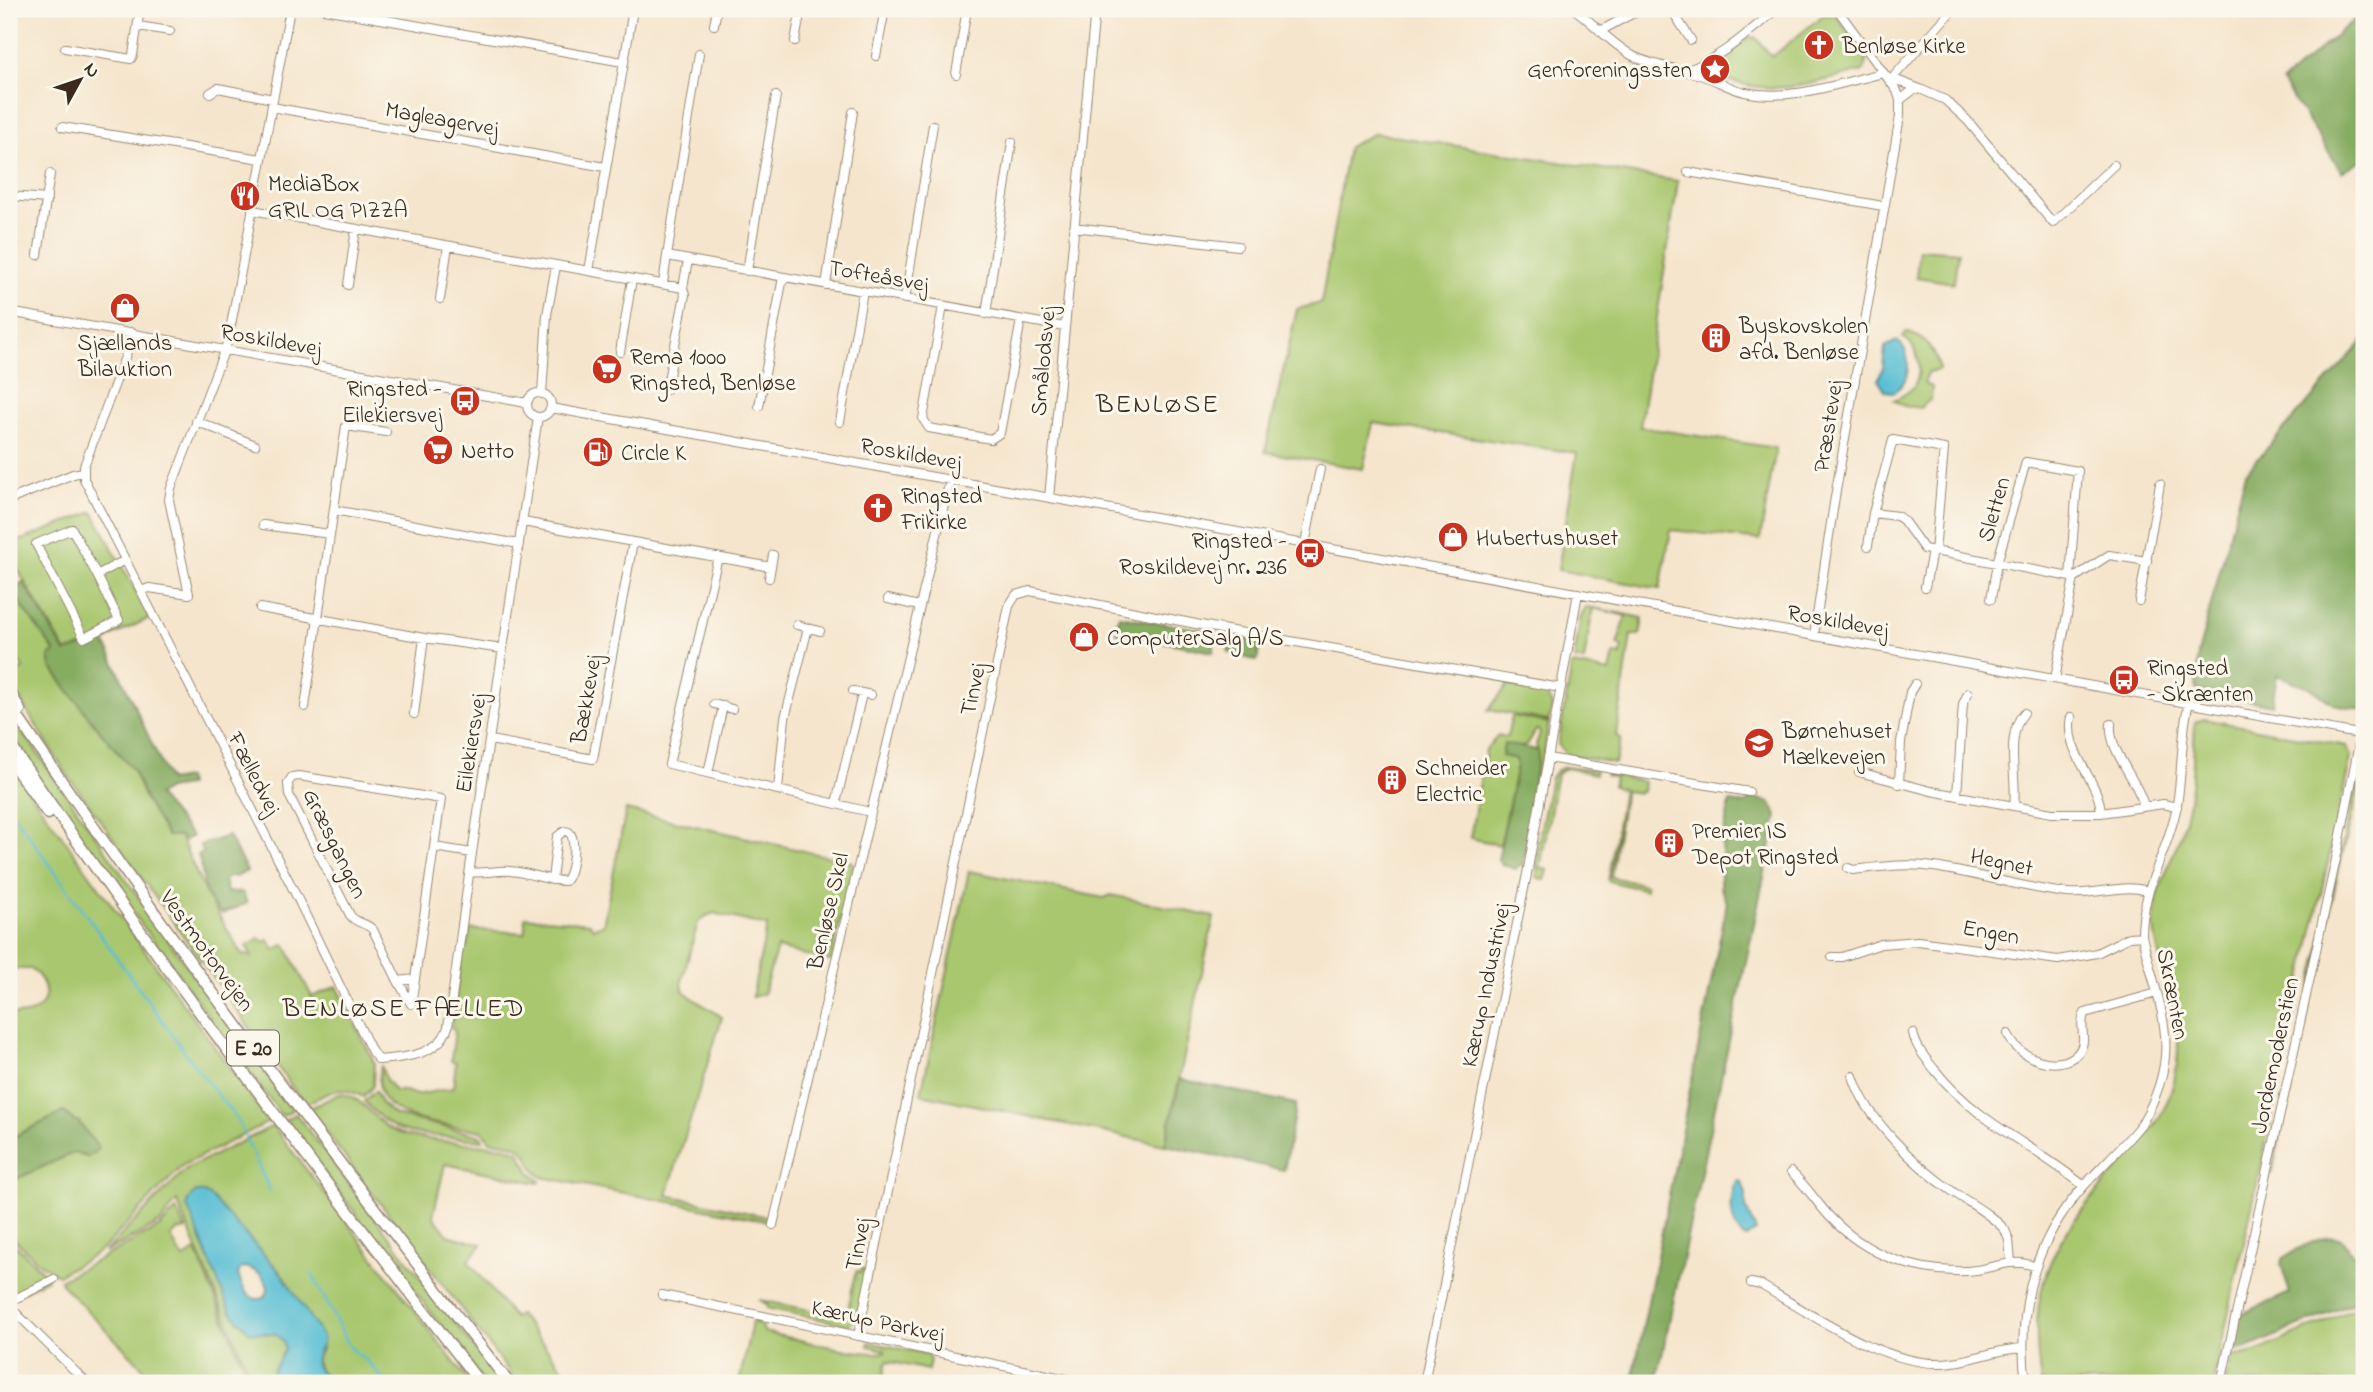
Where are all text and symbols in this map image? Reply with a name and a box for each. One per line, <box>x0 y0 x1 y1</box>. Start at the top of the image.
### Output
church icon: Benløse Kirke <box>1802 28 1836 62</box>
place label: Benløse Kirke <box>1841 31 1966 64</box>
north arrow <box>46 46 116 116</box>
place icon: Genforeningssten <box>1698 52 1732 86</box>
place label: Genforeningssten <box>1527 55 1692 89</box>
text: N <box>77 57 106 84</box>
street label: Magleagervej <box>382 94 502 148</box>
place label: MediaBox GRIL OG PIZZA <box>268 169 408 228</box>
restaurant icon: MediaBox GRIL OG PIZZA <box>228 179 262 213</box>
street label: Tofteåsvej <box>826 252 932 303</box>
shop icon: Sjællands Bilauktion <box>108 291 142 325</box>
street label: Smålodsvej <box>1023 304 1066 417</box>
place label: Byskovskolen afd. Benløse <box>1738 311 1868 370</box>
street label: Roskildevej <box>217 316 325 367</box>
building icon: Byskovskolen afd. Benløse <box>1699 321 1733 355</box>
place label: Sjællands Bilauktion <box>77 328 172 387</box>
place label: Rema 1000 Ringsted, Benløse <box>630 342 797 402</box>
supermarket icon: Rema 1000 Ringsted, Benløse <box>590 352 624 386</box>
place label: Ringsted - Eilekiersvej <box>342 374 443 433</box>
street label: Præstevej <box>1806 377 1853 475</box>
bus stop icon: Ringsted - Eilekiersvej <box>448 384 482 418</box>
district label: BENLØSE <box>1095 387 1220 425</box>
street label: Roskildevej <box>857 430 965 481</box>
supermarket icon: Netto <box>421 433 455 467</box>
fuel station icon: Circle K <box>581 435 615 469</box>
place label: Netto <box>461 436 514 469</box>
place label: Circle K <box>621 438 687 471</box>
street label: Sletten <box>1970 473 2020 546</box>
place label: Ringsted Frikirke <box>900 481 982 540</box>
church icon: Ringsted Frikirke <box>861 491 895 525</box>
shop icon: Hubertushuset <box>1436 520 1470 554</box>
place label: Hubertushuset <box>1476 523 1619 556</box>
place label: Ringsted - Roskildevej nr. 236 <box>1119 526 1287 585</box>
bus stop icon: Ringsted - Roskildevej nr. 236 <box>1293 536 1327 570</box>
street label: Roskildevej <box>1784 597 1892 648</box>
shop icon: ComputerSalg A/S <box>1067 620 1101 654</box>
place label: ComputerSalg A/S <box>1107 623 1283 657</box>
street label: Bækkevej <box>563 651 612 748</box>
place label: Ringsted - Skrænten <box>2147 653 2253 712</box>
street label: Tinvej <box>953 659 996 719</box>
bus stop icon: Ringsted - Skrænten <box>2107 663 2141 697</box>
street label: Eilekiersvej <box>448 690 497 795</box>
place label: Børnehuset Mælkevejen <box>1781 716 1892 775</box>
street label: Fælledvej <box>217 726 288 823</box>
school or university icon: Børnehuset Mælkevejen <box>1742 726 1776 760</box>
place label: Schneider Electric <box>1415 753 1508 812</box>
building icon: Schneider Electric <box>1375 763 1409 797</box>
street label: Græsgangen <box>292 783 375 905</box>
place label: Premier IS Depot Ringsted <box>1691 816 1838 876</box>
building icon: Premier IS Depot Ringsted <box>1652 826 1686 860</box>
street label: Hegnet <box>1967 841 2036 887</box>
street label: Benløse Skel <box>800 850 859 975</box>
street label: Vestmotorvejen <box>150 883 261 1019</box>
street label: Kærup Industrivej <box>1454 899 1521 1071</box>
street label: Engen <box>1959 912 2022 956</box>
street label: Skrænten <box>2147 946 2197 1043</box>
street label: Jordemoderstien <box>2244 974 2309 1137</box>
district label: BENLØSE FÆLLED <box>281 991 526 1029</box>
road number: E 20 <box>227 1030 279 1066</box>
street label: Tinvej <box>838 1214 881 1274</box>
street label: Kærup Parkvej <box>808 1292 948 1353</box>

